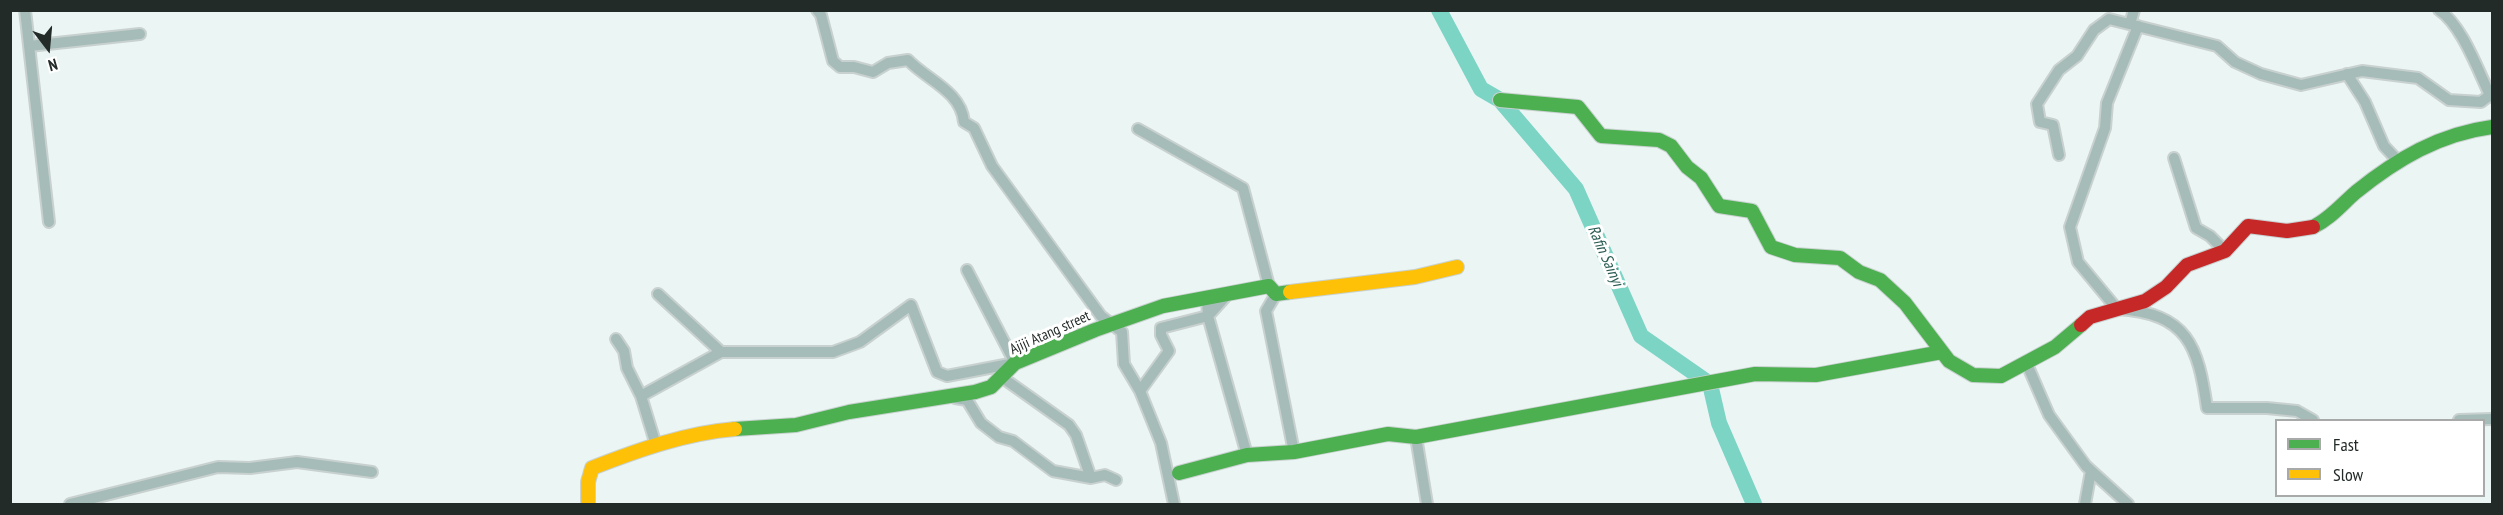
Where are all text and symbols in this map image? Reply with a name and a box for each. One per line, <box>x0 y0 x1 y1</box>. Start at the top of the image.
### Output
north arrow <box>18 18 78 78</box>
text: N <box>46 54 60 76</box>
water label: Rafin Sainyi <box>1583 223 1627 289</box>
street label: Ajiji Atang street <box>1007 307 1093 359</box>
legend <box>2275 419 2485 497</box>
text: Fast <box>2333 433 2359 456</box>
text: Slow <box>2333 463 2363 486</box>

